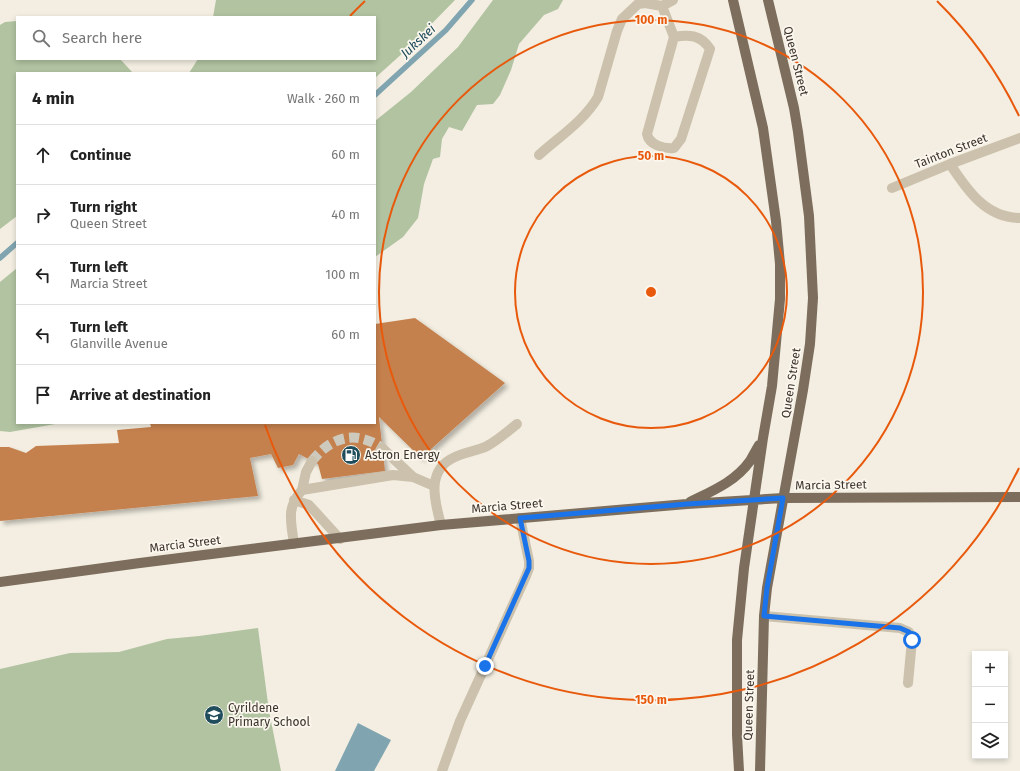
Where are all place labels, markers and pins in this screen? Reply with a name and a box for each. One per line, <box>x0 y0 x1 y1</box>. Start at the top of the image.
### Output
centre of rings <box>644 285 658 299</box>
fuel station icon: Astron Energy <box>340 444 362 466</box>
place label: Astron Energy <box>365 448 440 462</box>
place label: Cyrildene Primary School <box>228 701 311 729</box>
school or university icon: Cyrildene Primary School <box>203 704 225 726</box>

